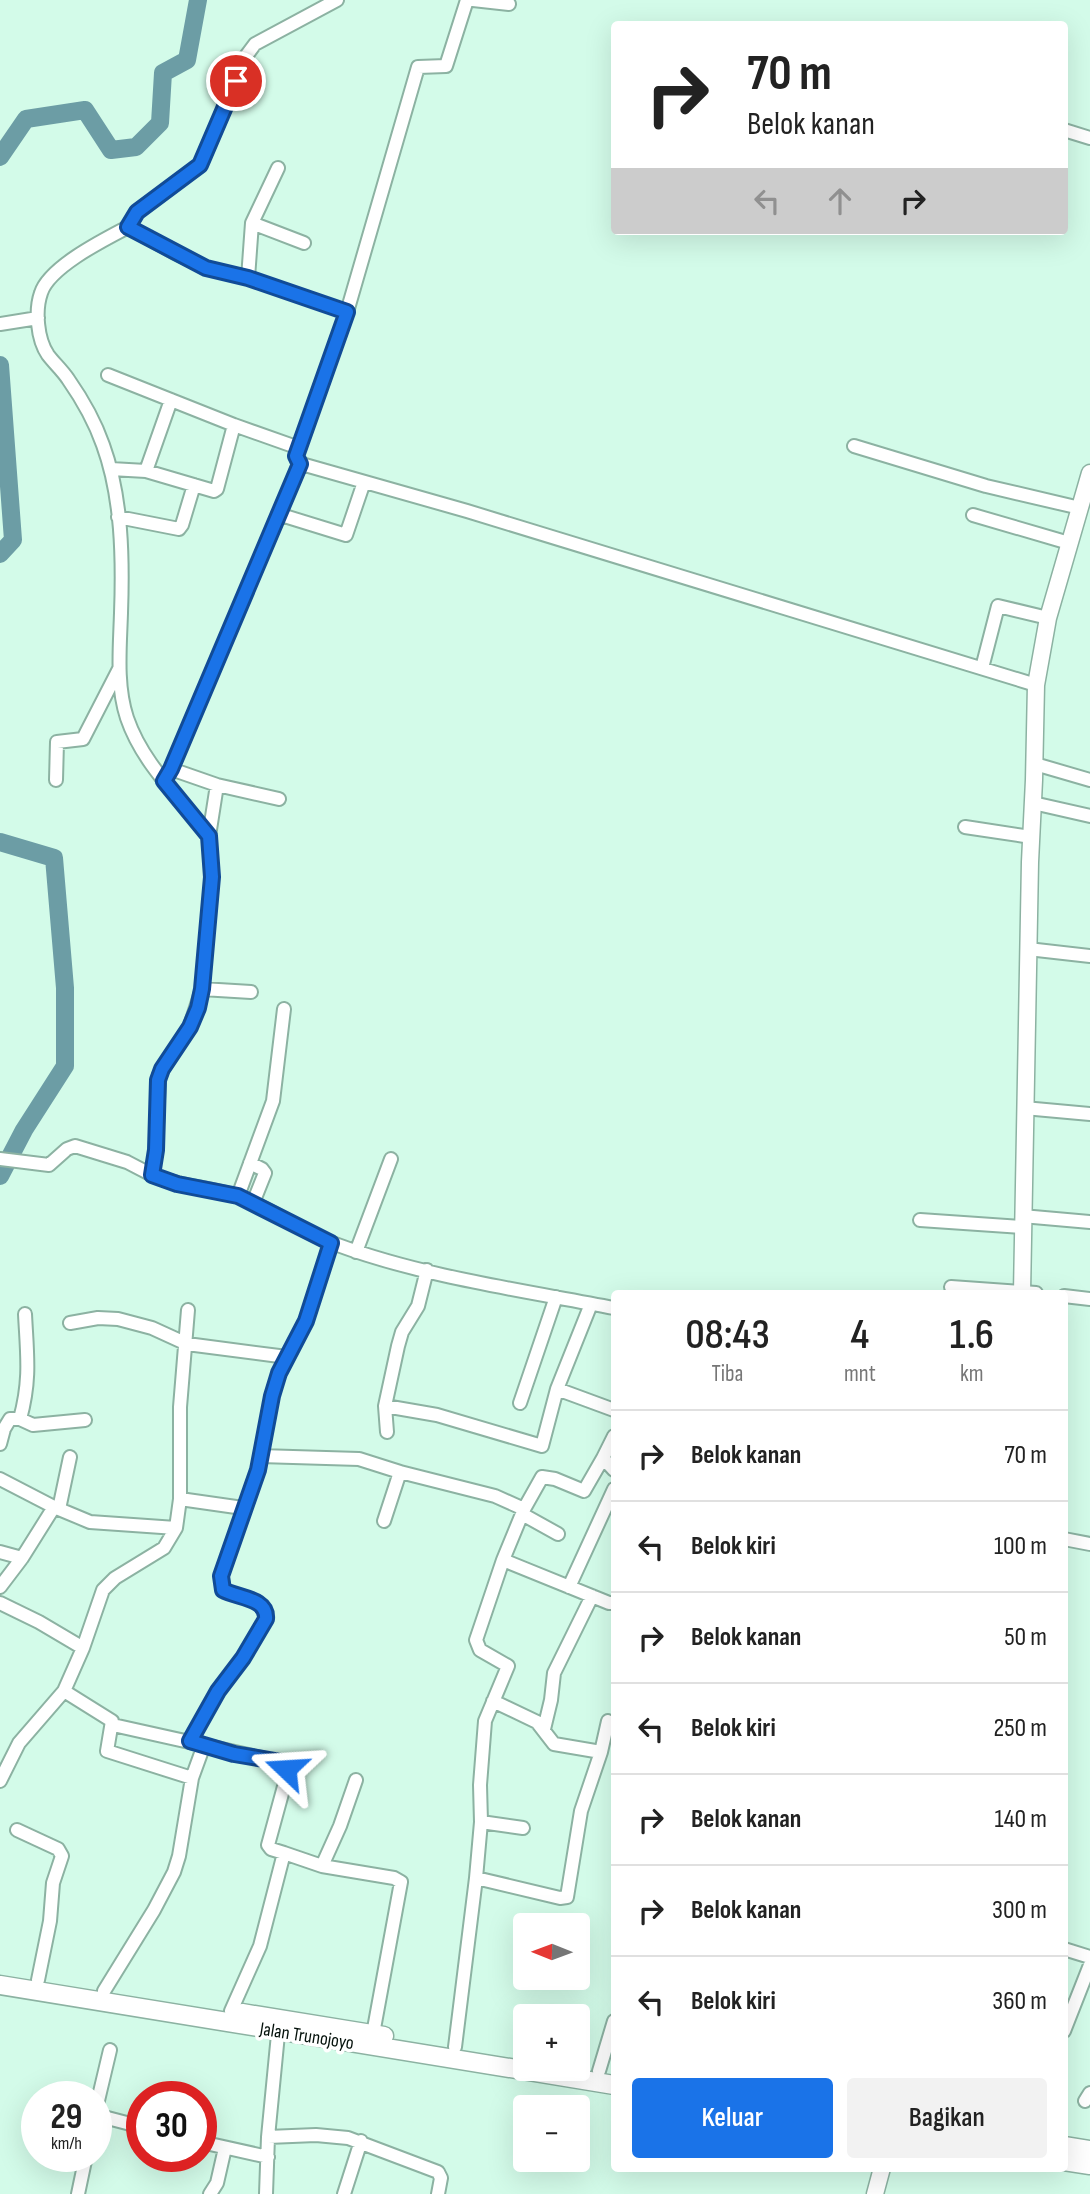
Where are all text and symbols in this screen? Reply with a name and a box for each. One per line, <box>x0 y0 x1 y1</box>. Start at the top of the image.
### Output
text: 70 m <box>747 45 832 104</box>
icon: right <box>632 49 723 140</box>
pin <box>206 51 266 111</box>
icon: arrive <box>217 62 255 100</box>
text: Belok kanan <box>747 105 875 144</box>
icon: left <box>748 182 786 220</box>
icon: ahead <box>821 182 859 220</box>
icon: right <box>894 182 932 220</box>
text: 08:43 <box>685 1310 770 1361</box>
text: 4 <box>850 1310 869 1361</box>
text: 1.6 <box>950 1310 994 1361</box>
text: Tiba <box>711 1360 743 1388</box>
text: mnt <box>844 1360 876 1388</box>
text: km <box>960 1360 984 1388</box>
icon: right <box>632 1437 670 1475</box>
text: Belok kanan <box>691 1440 801 1471</box>
text: 70 m <box>1004 1440 1047 1471</box>
icon: left <box>632 1528 670 1566</box>
text: Belok kiri <box>691 1531 776 1562</box>
text: 100 m <box>994 1531 1047 1562</box>
icon: right <box>632 1619 670 1657</box>
text: Belok kanan <box>691 1622 801 1653</box>
text: 50 m <box>1004 1622 1047 1653</box>
icon: left <box>632 1710 670 1748</box>
text: Belok kiri <box>691 1713 776 1744</box>
text: 250 m <box>993 1713 1047 1744</box>
position arrow <box>249 1732 323 1806</box>
icon: right <box>632 1801 670 1839</box>
text: Belok kanan <box>691 1804 801 1835</box>
text: 140 m <box>995 1804 1047 1835</box>
icon: right <box>632 1892 670 1930</box>
text: Belok kanan <box>691 1895 801 1926</box>
text: 300 m <box>992 1895 1047 1926</box>
north arrow <box>513 1913 590 1990</box>
map controls <box>513 1913 590 2172</box>
icon: left <box>632 1983 670 2021</box>
text: Belok kiri <box>691 1986 776 2017</box>
text: 360 m <box>992 1986 1047 2017</box>
button: + <box>513 2004 590 2081</box>
street label: Jalan Trunojoyo <box>257 2018 356 2055</box>
button: Keluar <box>632 2078 833 2158</box>
button: Bagikan <box>847 2078 1047 2158</box>
speed limit sign: 30 <box>126 2081 217 2172</box>
button: − <box>513 2095 590 2172</box>
text: 29 <box>51 2096 82 2139</box>
text: km/h <box>51 2133 82 2154</box>

